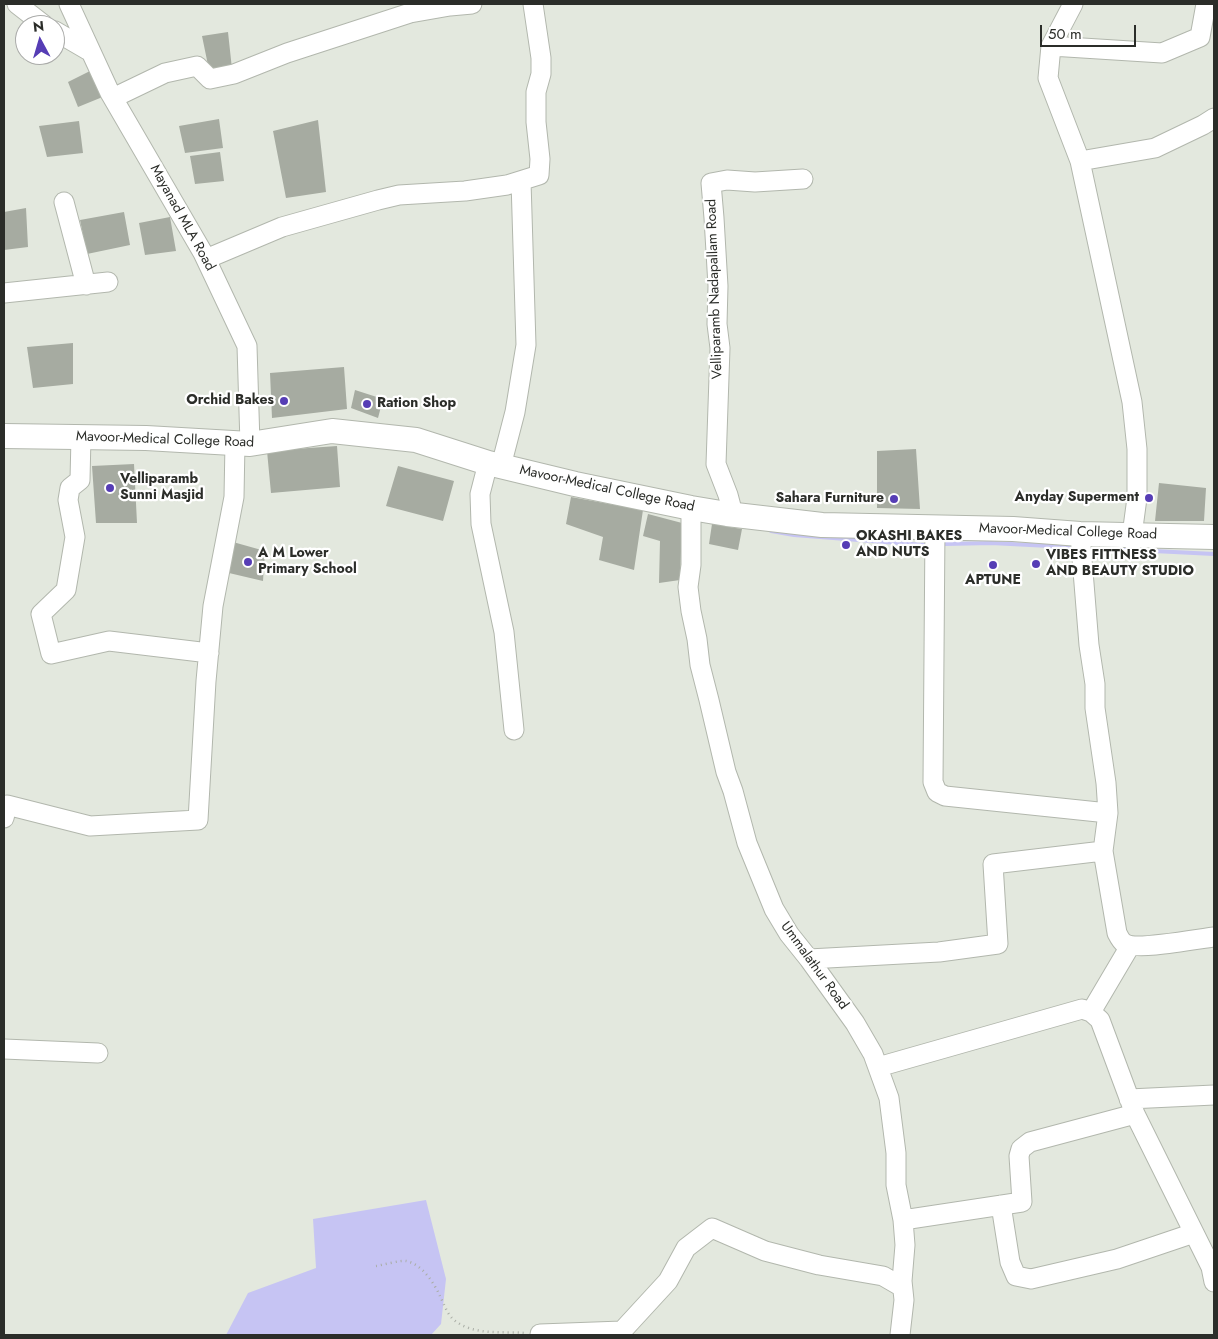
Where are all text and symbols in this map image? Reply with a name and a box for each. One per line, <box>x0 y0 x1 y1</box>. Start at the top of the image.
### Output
north arrow <box>15 15 65 65</box>
scale bar <box>1043 15 1139 47</box>
text: N <box>32 16 45 37</box>
text: 50 m <box>1048 23 1082 45</box>
street label: Mayanad MLA Road <box>146 162 218 274</box>
street label: Velliparamb Nadapallam Road <box>703 199 727 379</box>
place label: Orchid Bakes <box>186 393 274 409</box>
marker: Orchid Bakes <box>278 395 290 407</box>
place label: Ration Shop <box>377 396 456 412</box>
marker: Ration Shop <box>361 398 373 410</box>
street label: Mavoor-Medical College Road <box>76 428 254 452</box>
street label: Mavoor-Medical College Road <box>518 462 696 516</box>
place label: Velliparamb Sunni Masjid <box>120 472 204 504</box>
marker: Velliparamb Sunni Masjid <box>104 482 116 494</box>
place label: Anyday Superment <box>1015 490 1139 506</box>
place label: Sahara Furniture <box>775 491 884 507</box>
marker: Anyday Superment <box>1143 492 1155 504</box>
marker: Sahara Furniture <box>888 493 900 505</box>
street label: Mavoor-Medical College Road <box>979 520 1157 544</box>
place label: OKASHI BAKES AND NUTS <box>856 529 962 562</box>
marker: OKASHI BAKES AND NUTS <box>840 539 852 551</box>
place label: A M Lower Primary School <box>258 546 357 578</box>
place label: VIBES FITTNESS AND BEAUTY STUDIO <box>1046 548 1194 580</box>
marker: A M Lower Primary School <box>242 556 254 568</box>
marker: VIBES FITTNESS AND BEAUTY STUDIO <box>1030 558 1042 570</box>
marker: APTUNE <box>987 559 999 571</box>
place label: APTUNE <box>965 573 1021 589</box>
street label: Ummalathur Road <box>776 919 852 1013</box>

